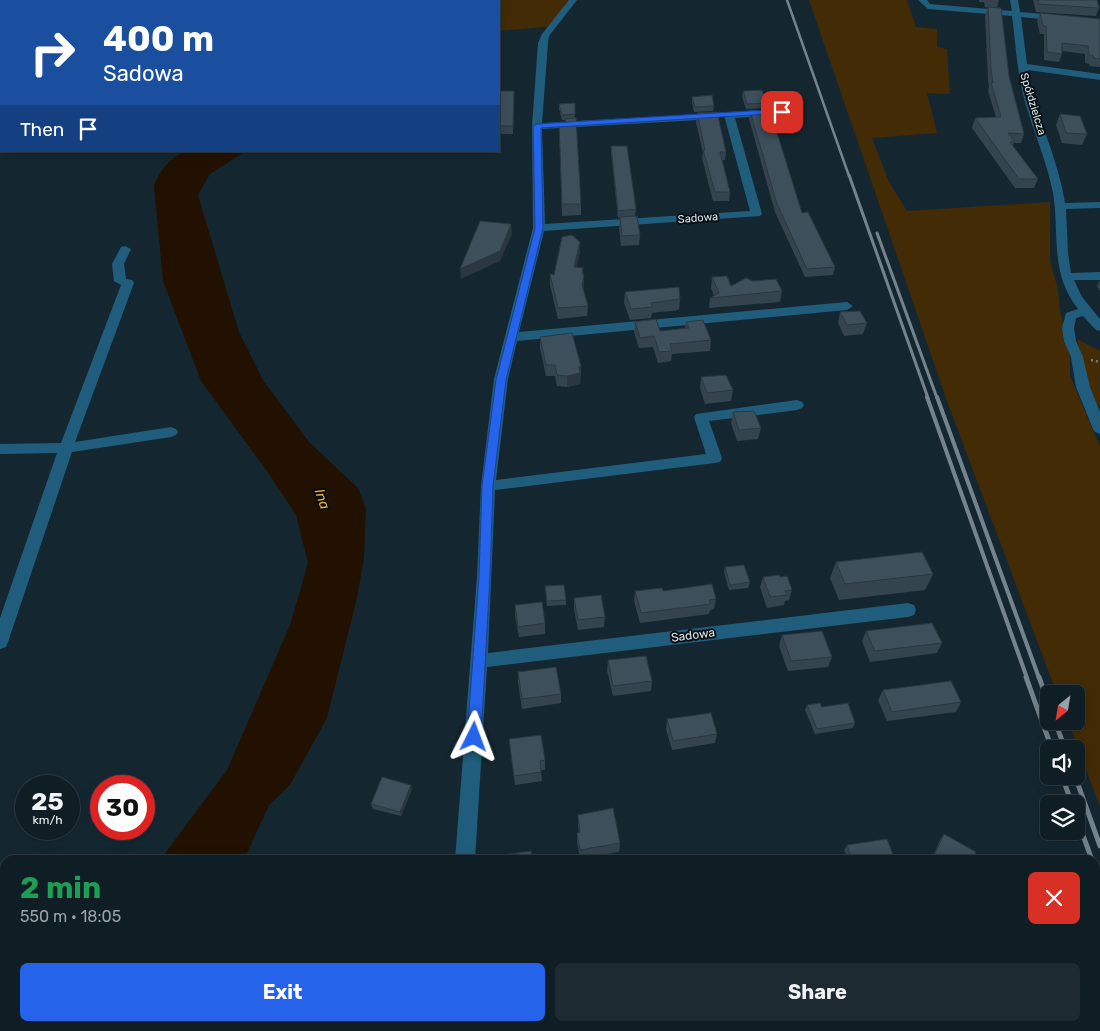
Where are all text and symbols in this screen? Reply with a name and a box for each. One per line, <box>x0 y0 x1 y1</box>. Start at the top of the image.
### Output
text: 400 m <box>103 18 214 60</box>
icon: right <box>20 20 85 85</box>
text: Sadowa <box>103 60 184 87</box>
street label: Spółdzielcza <box>1017 71 1049 137</box>
pin <box>761 91 803 133</box>
icon: arrive <box>768 98 796 126</box>
icon: arrive <box>74 115 102 143</box>
text: Then <box>20 118 64 141</box>
street label: Sadowa <box>677 210 719 226</box>
water label: Ina <box>311 487 333 511</box>
street label: Sadowa <box>670 625 716 645</box>
north arrow <box>1040 685 1085 730</box>
map controls <box>1040 685 1085 840</box>
position arrow <box>447 710 499 762</box>
button: sound <box>1040 740 1085 785</box>
speed limit sign: 30 <box>90 775 155 840</box>
text: 25 <box>31 787 64 816</box>
button: layers <box>1040 795 1085 840</box>
text: km/h <box>33 813 62 827</box>
text: 2 min <box>20 870 101 906</box>
button: close <box>1028 872 1080 924</box>
text: 550 m · 18:05 <box>20 907 121 926</box>
button: Exit <box>20 963 545 1021</box>
button: Share <box>555 963 1080 1021</box>

